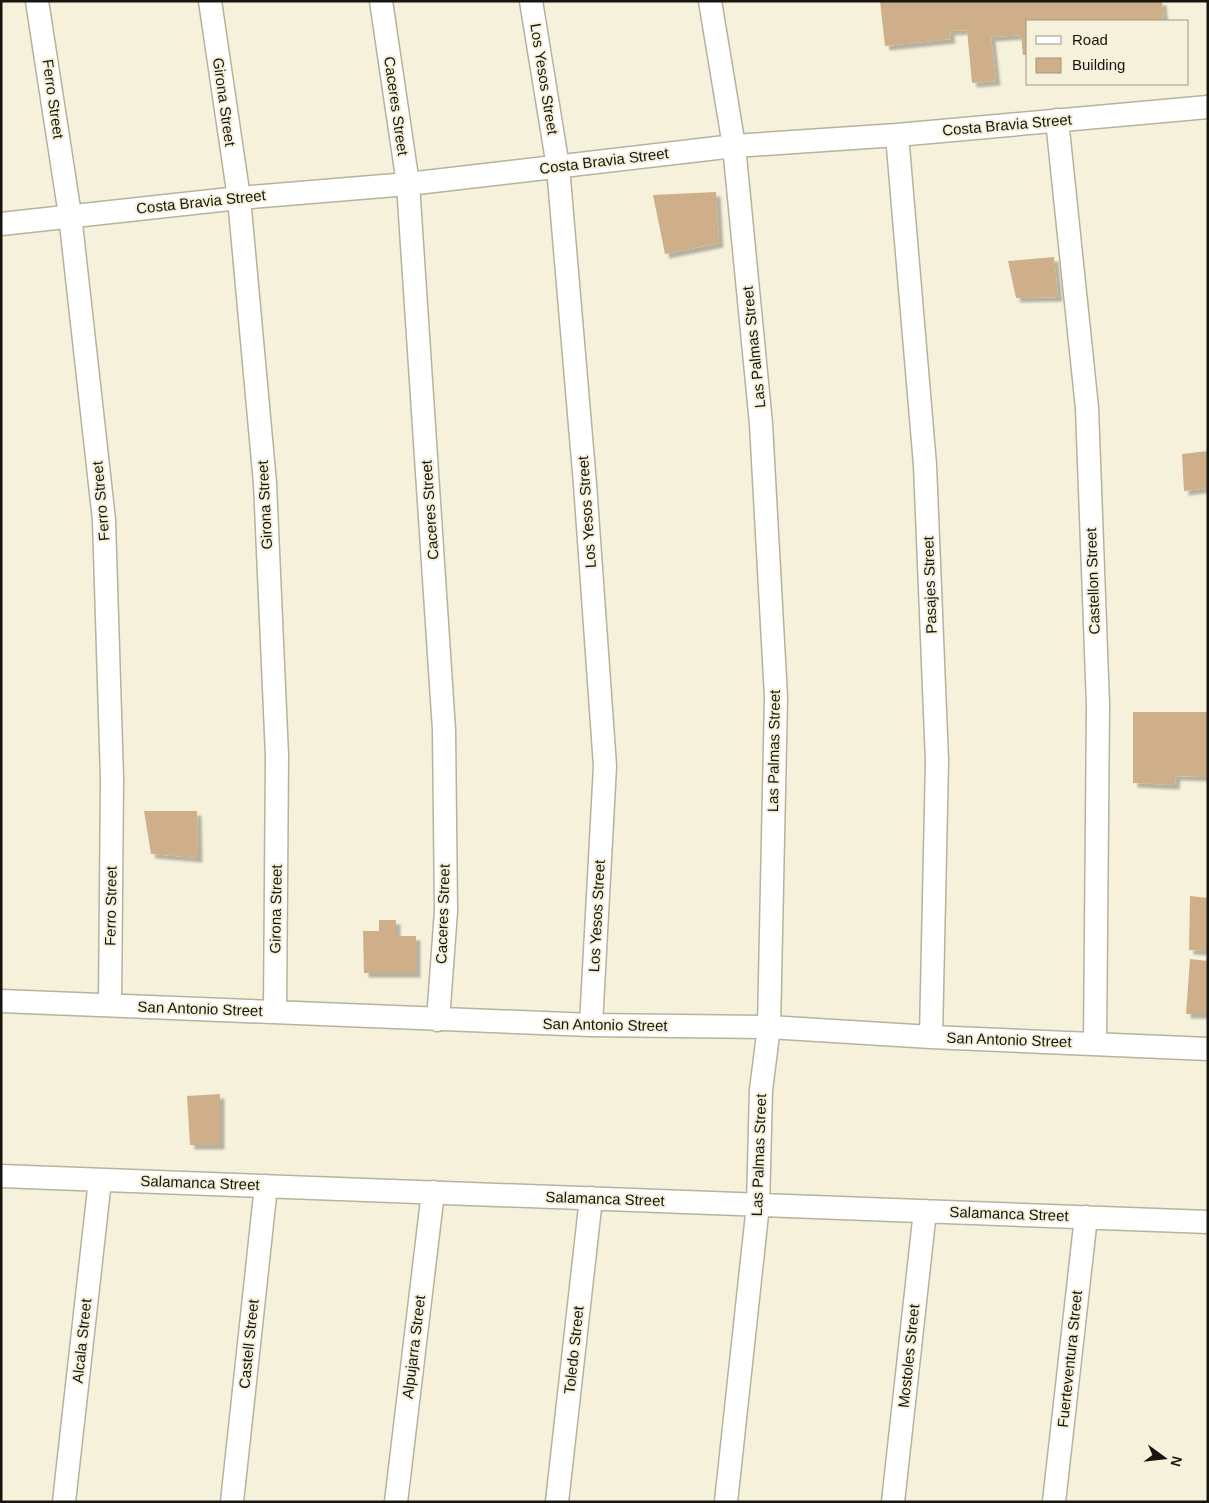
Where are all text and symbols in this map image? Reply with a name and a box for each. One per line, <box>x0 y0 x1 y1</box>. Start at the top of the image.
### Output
legend <box>1026 20 1189 85</box>
street label: Los Yesos Street <box>527 22 562 137</box>
text: Road <box>1072 31 1108 48</box>
street label: Caceres Street <box>381 55 412 157</box>
text: Building <box>1072 56 1125 73</box>
street label: Girona Street <box>210 57 239 148</box>
street label: Ferro Street <box>40 58 68 141</box>
street label: Costa Bravia Street <box>941 110 1073 139</box>
street label: Costa Bravia Street <box>538 144 670 177</box>
street label: Costa Bravia Street <box>135 186 267 217</box>
street label: Las Palmas Street <box>739 284 768 409</box>
street label: Los Yesos Street <box>574 454 599 569</box>
street label: Girona Street <box>254 459 275 550</box>
street label: Caceres Street <box>417 459 441 561</box>
street label: Ferro Street <box>88 460 112 542</box>
street label: Castellon Street <box>1082 527 1103 635</box>
street label: Pasajes Street <box>919 535 940 634</box>
street label: Las Palmas Street <box>764 689 783 812</box>
street label: Los Yesos Street <box>585 858 608 973</box>
street label: Girona Street <box>266 863 285 954</box>
street label: Caceres Street <box>432 863 453 964</box>
street label: Ferro Street <box>101 865 120 946</box>
street label: San Antonio Street <box>137 998 264 1019</box>
street label: San Antonio Street <box>542 1015 669 1034</box>
street label: San Antonio Street <box>946 1029 1073 1050</box>
street label: Las Palmas Street <box>748 1093 769 1217</box>
street label: Salamanca Street <box>140 1172 261 1193</box>
street label: Salamanca Street <box>545 1188 666 1209</box>
street label: Salamanca Street <box>949 1203 1070 1224</box>
street label: Fuerteventura Street <box>1054 1289 1085 1428</box>
street label: Alpujarra Street <box>399 1293 428 1400</box>
street label: Alcala Street <box>69 1297 94 1384</box>
street label: Castell Street <box>235 1297 262 1390</box>
street label: Mostoles Street <box>895 1302 922 1409</box>
street label: Toledo Street <box>560 1304 587 1395</box>
north arrow <box>1139 1433 1189 1483</box>
text: N <box>1168 1454 1186 1468</box>

